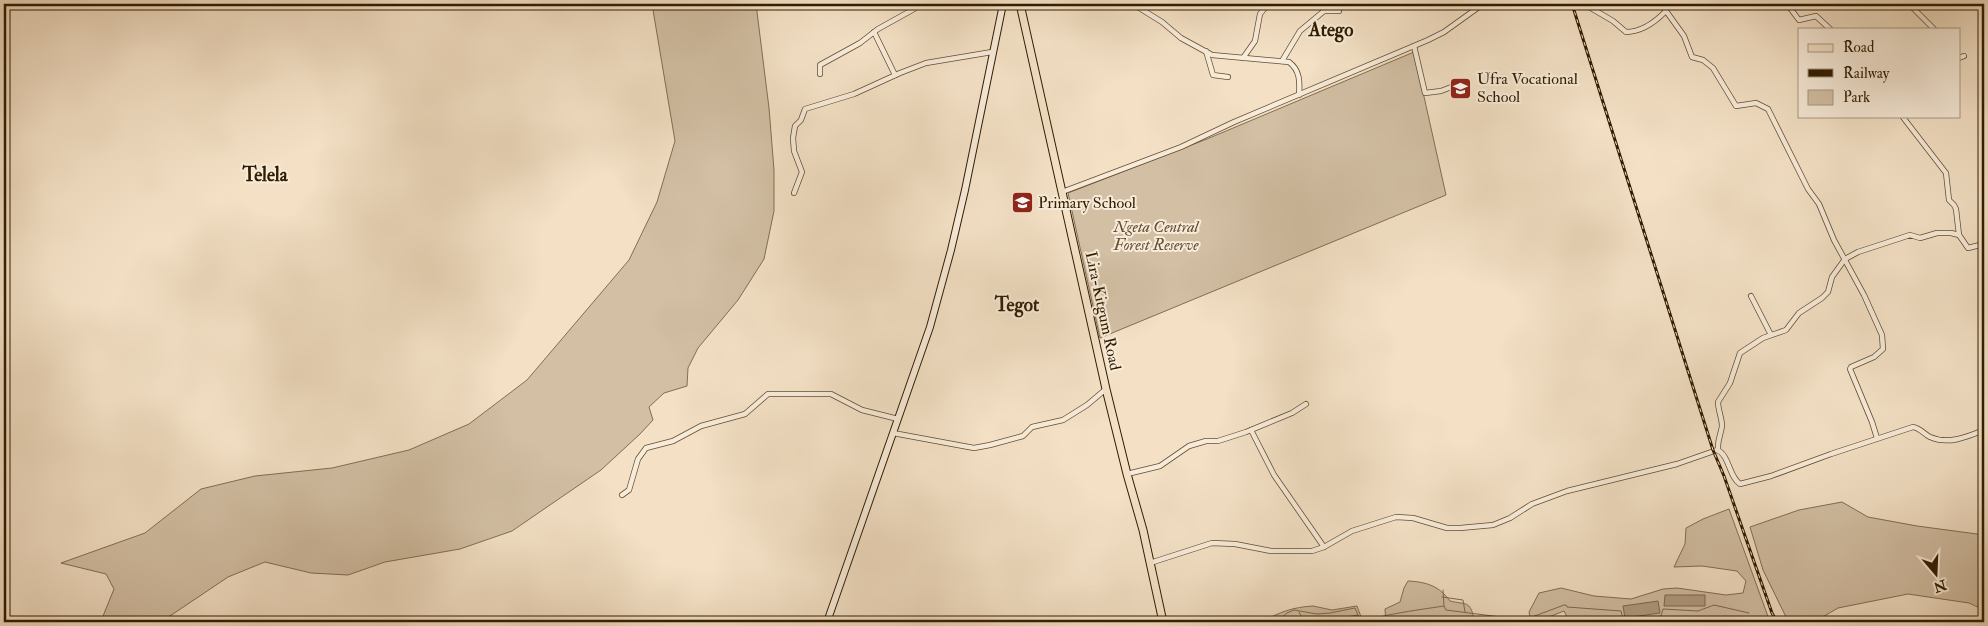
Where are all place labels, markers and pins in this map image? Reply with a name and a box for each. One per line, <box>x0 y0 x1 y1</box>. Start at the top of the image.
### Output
place label: Ufra Vocational School <box>1477 69 1578 107</box>
school or university icon: Ufra Vocational School <box>1449 76 1473 100</box>
school or university icon: Primary School <box>1010 191 1034 215</box>
place label: Primary School <box>1038 193 1136 213</box>

